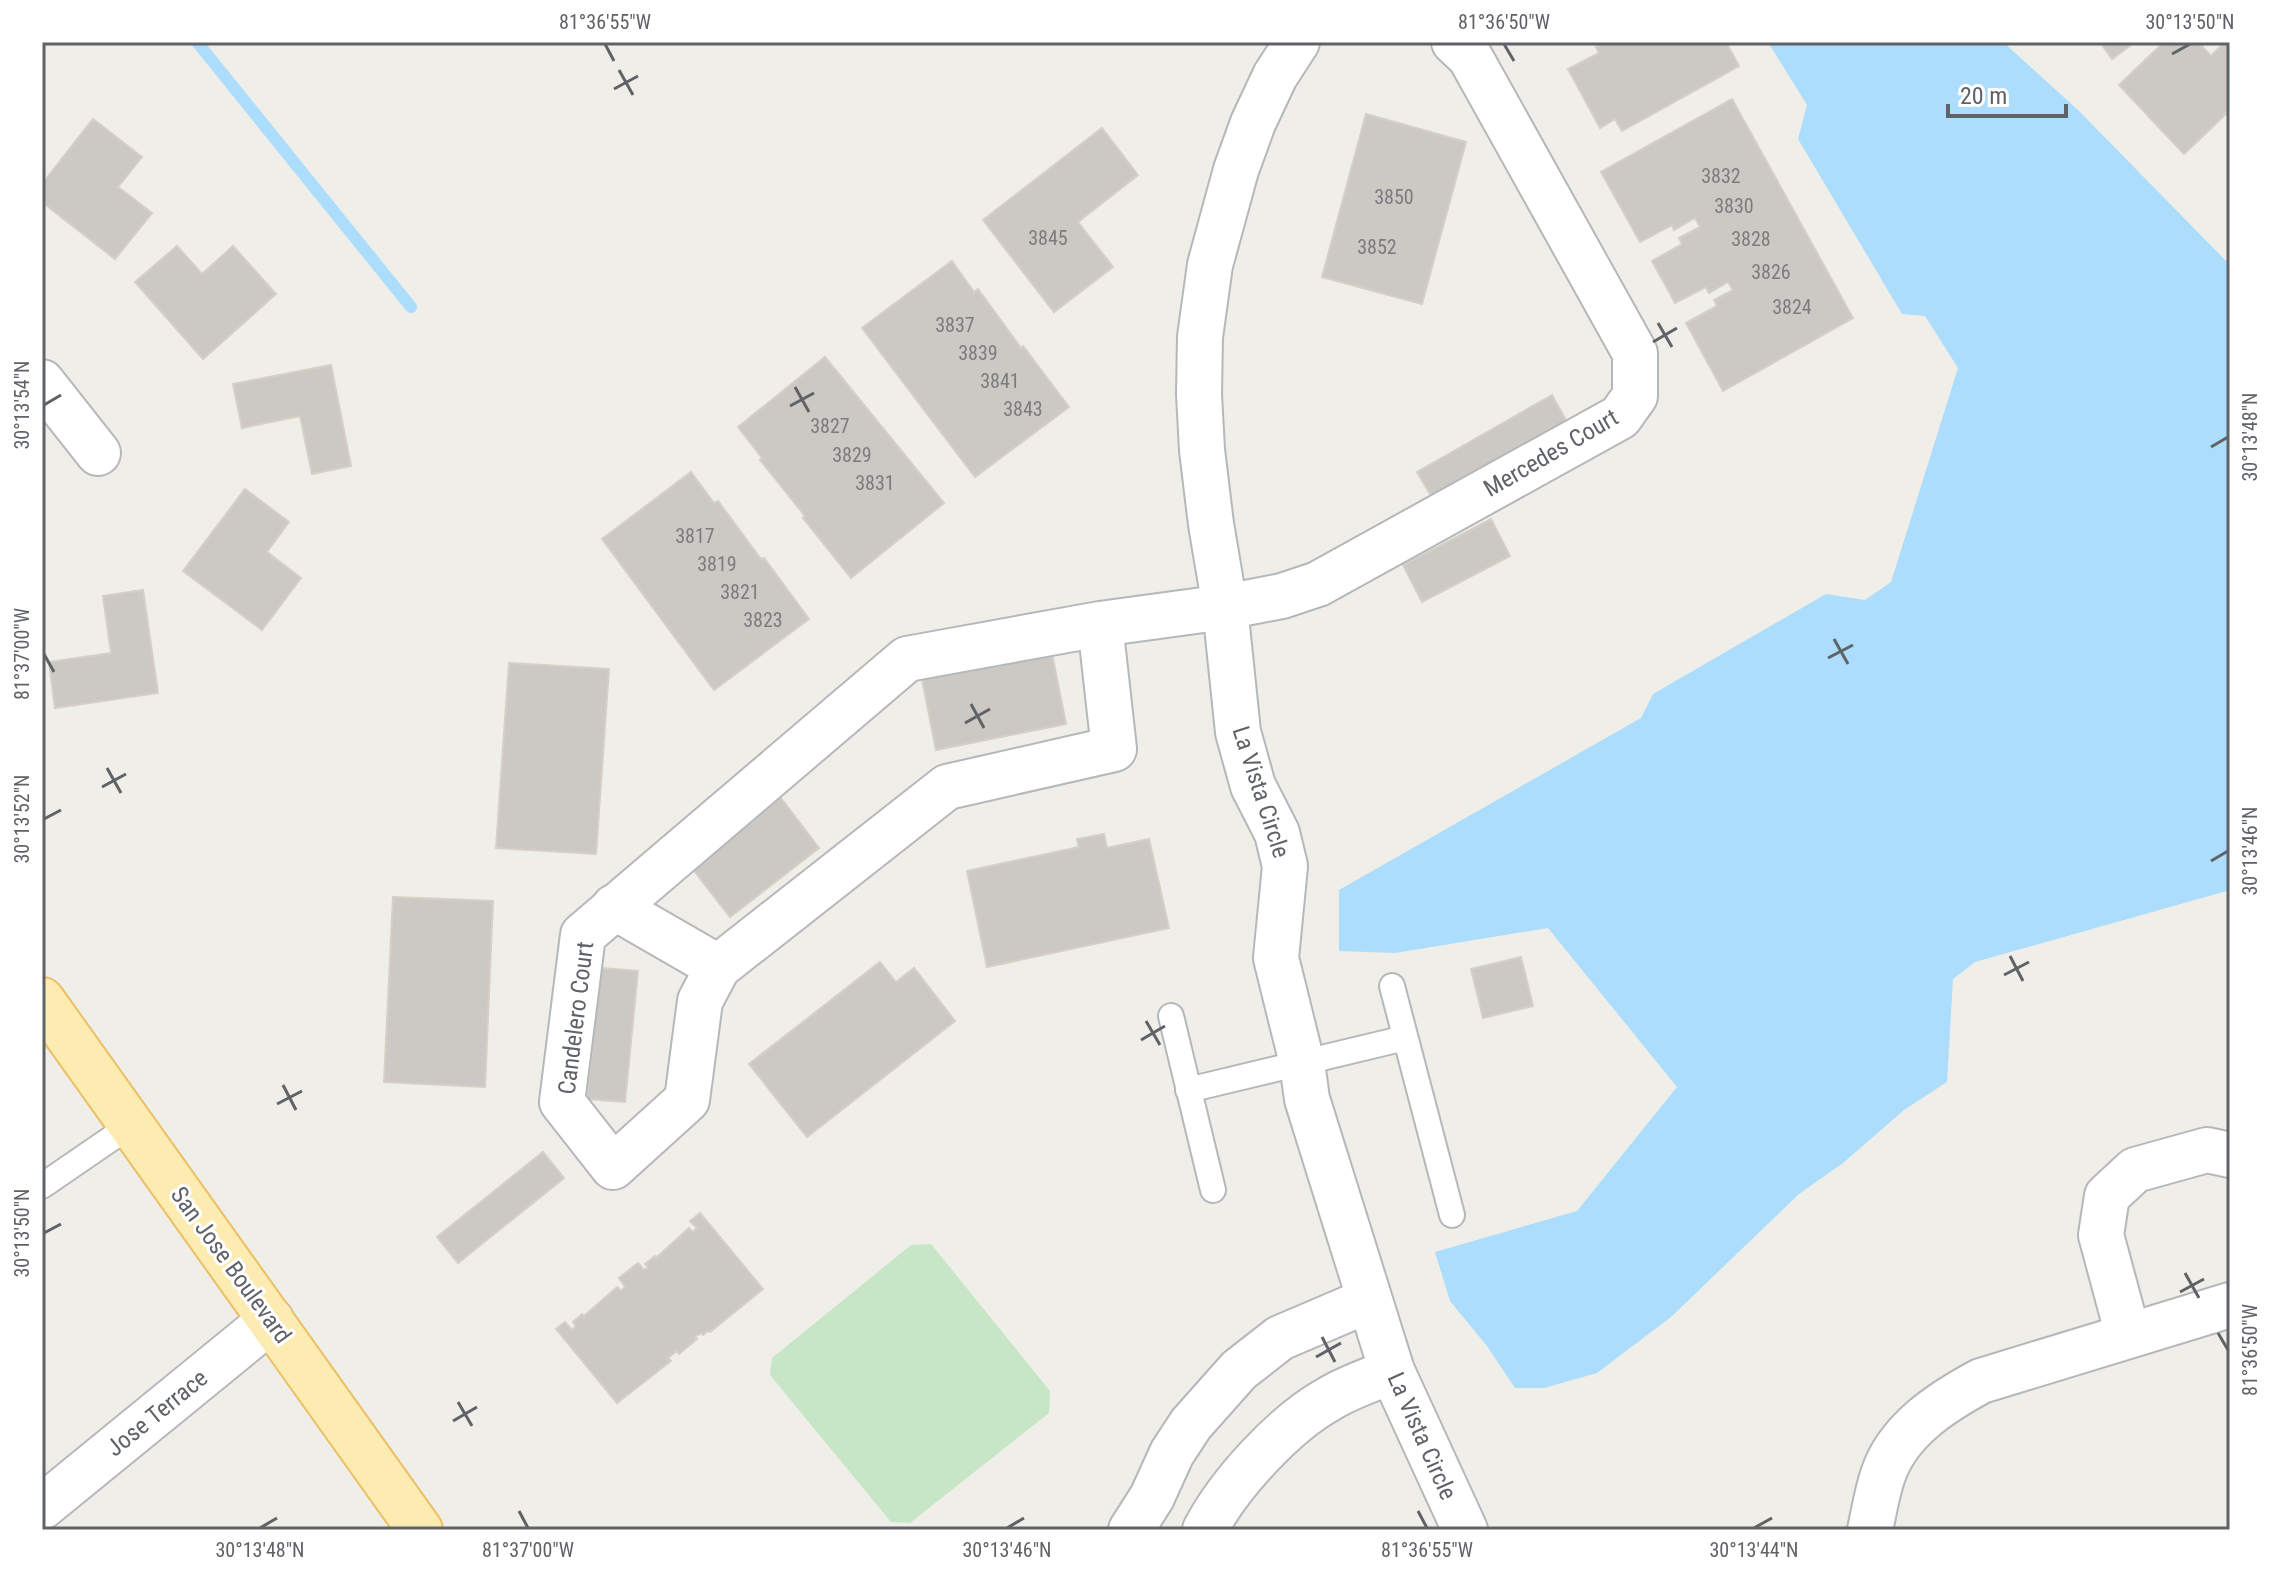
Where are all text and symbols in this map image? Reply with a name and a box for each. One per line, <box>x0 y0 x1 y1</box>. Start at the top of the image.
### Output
text: 81°36'55"W <box>559 10 651 34</box>
text: 81°36'50"W <box>1458 10 1550 34</box>
text: 30°13'50"N <box>2145 10 2235 34</box>
scale bar <box>1948 68 2066 118</box>
text: 20 m <box>1960 82 2007 110</box>
house number: 3832 <box>1701 164 1741 188</box>
house number: 3850 <box>1374 185 1414 209</box>
house number: 3830 <box>1714 194 1754 218</box>
house number: 3845 <box>1028 226 1068 250</box>
house number: 3828 <box>1731 227 1771 251</box>
house number: 3852 <box>1357 235 1397 259</box>
house number: 3826 <box>1751 260 1791 284</box>
house number: 3824 <box>1772 295 1812 319</box>
house number: 3837 <box>935 313 975 337</box>
house number: 3839 <box>958 341 998 365</box>
text: 30°13'54"N <box>10 360 34 450</box>
house number: 3841 <box>980 369 1020 393</box>
text: 30°13'48"N <box>2238 392 2262 482</box>
house number: 3843 <box>1003 397 1043 421</box>
street label: Mercedes Court <box>1479 403 1623 503</box>
house number: 3827 <box>810 414 850 438</box>
house number: 3829 <box>832 443 872 467</box>
house number: 3831 <box>855 471 895 495</box>
house number: 3817 <box>675 524 715 548</box>
house number: 3819 <box>697 552 737 576</box>
house number: 3821 <box>720 580 760 604</box>
text: 81°37'00"W <box>10 608 34 700</box>
house number: 3823 <box>743 608 783 632</box>
street label: La Vista Circle <box>1227 723 1295 861</box>
text: 30°13'52"N <box>10 774 34 864</box>
text: 30°13'46"N <box>2238 806 2262 896</box>
street label: Candelero Court <box>553 940 599 1096</box>
street label: San Jose Boulevard <box>165 1181 297 1349</box>
text: 30°13'50"N <box>10 1188 34 1278</box>
text: 81°36'50"W <box>2238 1304 2262 1396</box>
street label: Jose Terrace <box>101 1364 213 1462</box>
street label: La Vista Circle <box>1381 1368 1463 1504</box>
text: 30°13'48"N <box>215 1538 305 1562</box>
text: 81°37'00"W <box>482 1538 574 1562</box>
text: 30°13'46"N <box>962 1538 1052 1562</box>
text: 81°36'55"W <box>1381 1538 1473 1562</box>
text: 30°13'44"N <box>1709 1538 1799 1562</box>

